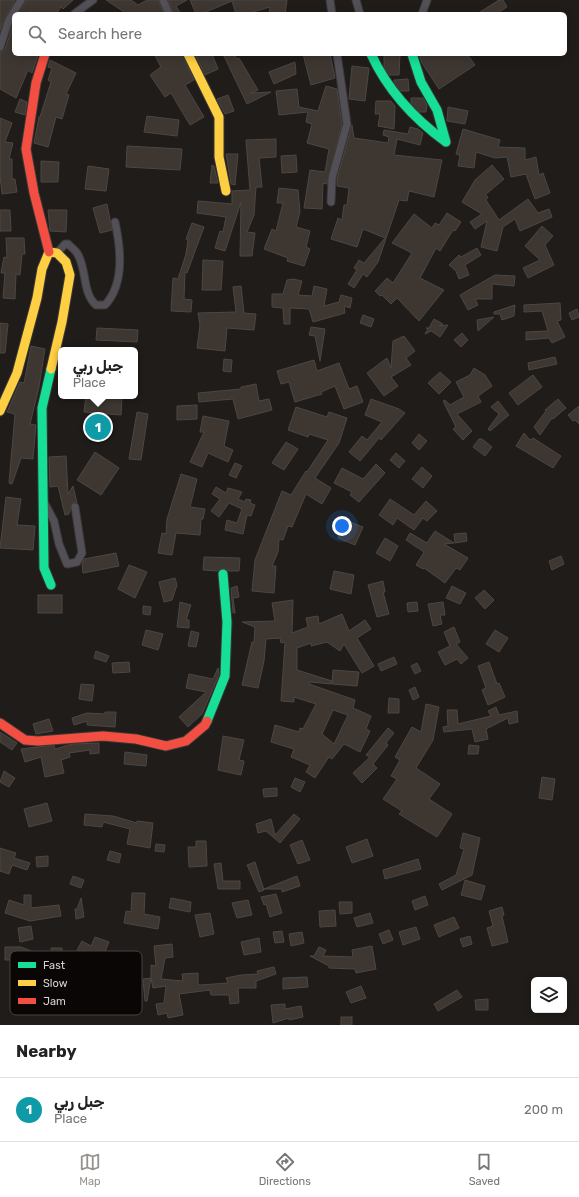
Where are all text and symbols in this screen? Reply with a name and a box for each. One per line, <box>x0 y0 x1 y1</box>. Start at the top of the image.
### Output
search box <box>12 12 567 56</box>
icon: search <box>26 23 48 45</box>
text: Search here <box>58 25 142 43</box>
popup <box>58 347 138 399</box>
text: جبل ربي <box>73 357 123 375</box>
text: Place <box>73 375 106 390</box>
pin: 1 <box>85 412 111 442</box>
your location <box>332 516 352 536</box>
legend <box>10 951 142 1015</box>
text: Fast <box>43 959 66 972</box>
text: Slow <box>43 977 68 990</box>
map controls <box>531 977 567 1013</box>
button: layers <box>531 977 567 1013</box>
text: Jam <box>43 995 66 1008</box>
text: Nearby <box>16 1041 77 1061</box>
text: جبل ربي <box>54 1093 105 1111</box>
text: 1 <box>26 1102 32 1117</box>
text: 200 m <box>524 1102 563 1117</box>
text: Place <box>54 1111 87 1126</box>
tab: Map <box>79 1151 101 1188</box>
tab: Directions <box>259 1151 311 1188</box>
tab: Saved <box>469 1151 500 1188</box>

